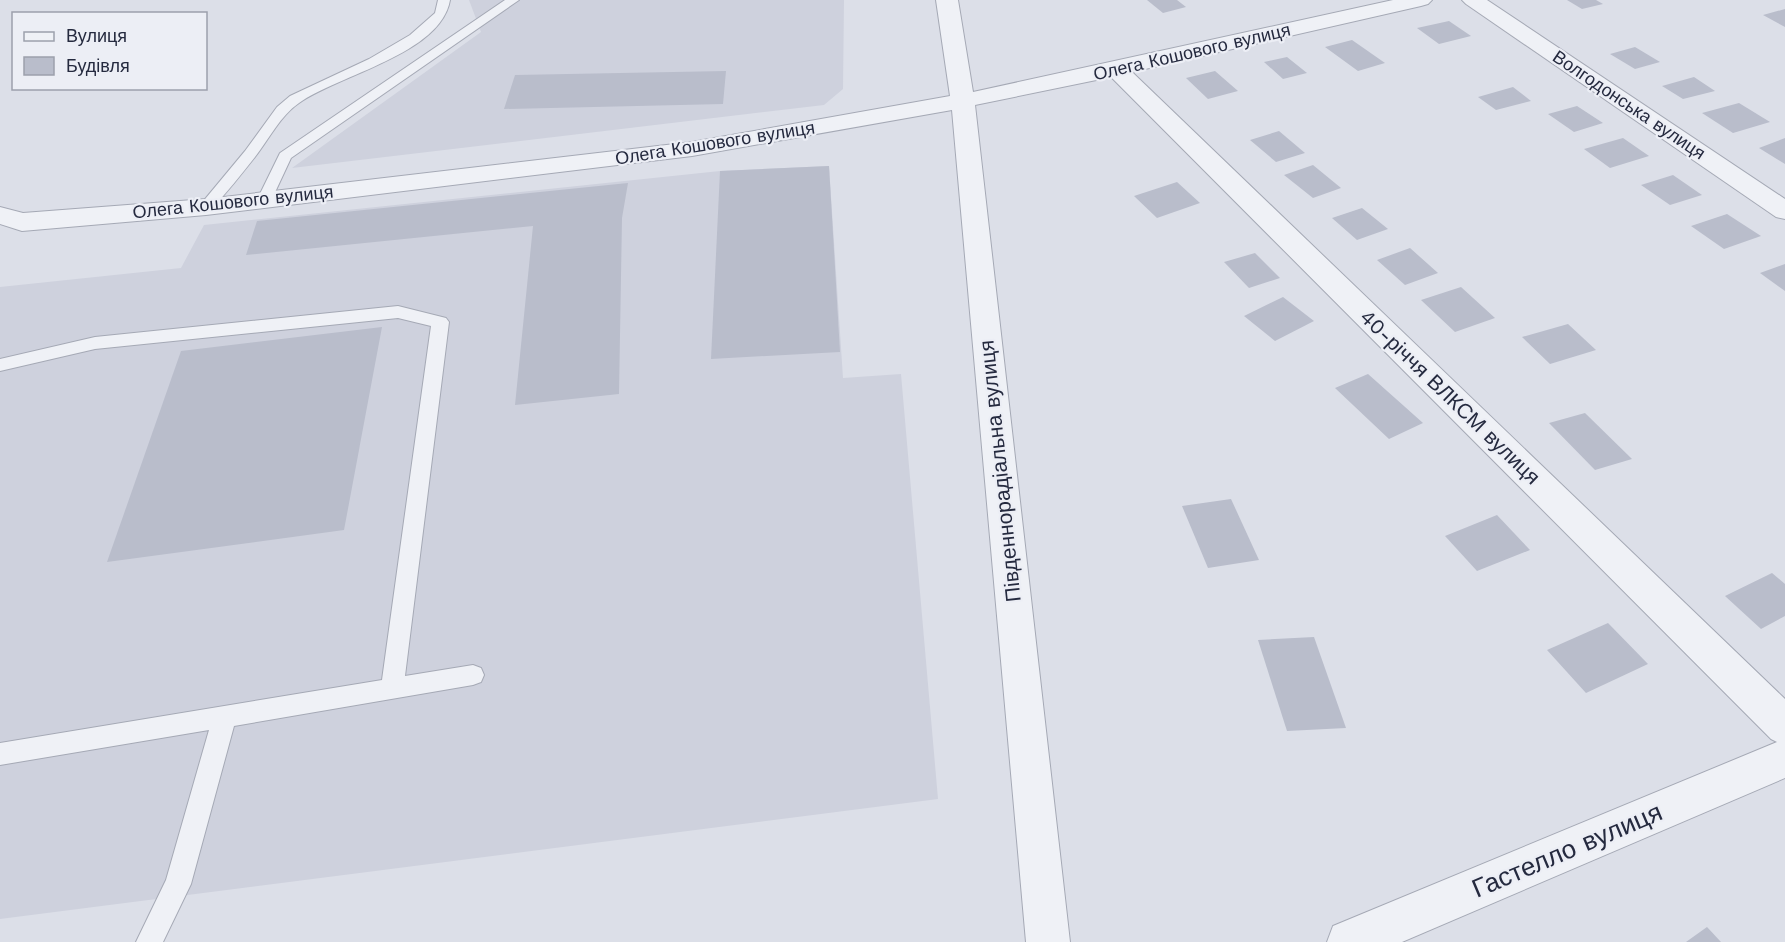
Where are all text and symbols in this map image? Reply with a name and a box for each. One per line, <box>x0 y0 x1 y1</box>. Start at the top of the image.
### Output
legend <box>12 12 207 90</box>
street label: Олега Кошового вулиця <box>1091 19 1292 84</box>
text: Вулиця <box>66 25 127 46</box>
street label: Волгодонська вулиця <box>1549 46 1710 163</box>
text: Будівля <box>66 55 130 76</box>
street label: Олега Кошового вулиця <box>614 116 816 169</box>
street label: Олега Кошового вулиця <box>132 181 334 222</box>
street label: 40-річчя ВЛКСМ вулиця <box>1355 304 1546 489</box>
street label: Південнорадіальна вулиця <box>973 339 1026 603</box>
street label: Гастелло вулиця <box>1467 796 1667 904</box>

